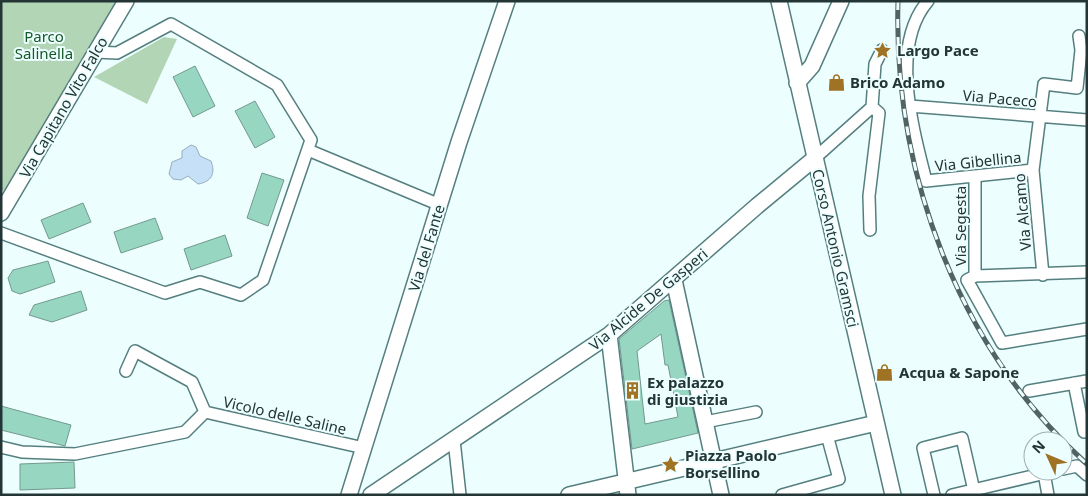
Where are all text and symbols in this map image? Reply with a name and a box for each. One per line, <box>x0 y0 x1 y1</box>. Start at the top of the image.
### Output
park label: Parco Salinella <box>15 26 73 63</box>
street label: Via Capitano Vito Falco <box>14 33 112 181</box>
place icon: Largo Pace <box>873 40 893 60</box>
place label: Largo Pace <box>897 40 979 60</box>
shop icon: Brico Adamo <box>826 72 846 92</box>
place label: Brico Adamo <box>850 72 945 92</box>
street label: Via Paceco <box>962 85 1038 111</box>
street label: Via Gibellina <box>934 147 1022 175</box>
street label: Corso Antonio Gramsci <box>808 167 864 329</box>
street label: Via Alcamo <box>1009 173 1035 251</box>
street label: Via Segesta <box>950 186 970 266</box>
street label: Via del Fante <box>403 202 449 294</box>
street label: Via Alcide De Gasperi <box>585 243 711 355</box>
shop icon: Acqua & Sapone <box>875 362 895 382</box>
place label: Acqua & Sapone <box>899 362 1019 382</box>
place label: Ex palazzo di giustizia <box>647 372 728 409</box>
building icon: Ex palazzo di giustizia <box>623 381 643 401</box>
street label: Vicolo delle Saline <box>221 391 349 439</box>
north arrow <box>1023 431 1073 481</box>
text: N <box>1027 436 1049 457</box>
place label: Piazza Paolo Borsellino <box>685 445 777 482</box>
place icon: Piazza Paolo Borsellino <box>661 454 681 474</box>

